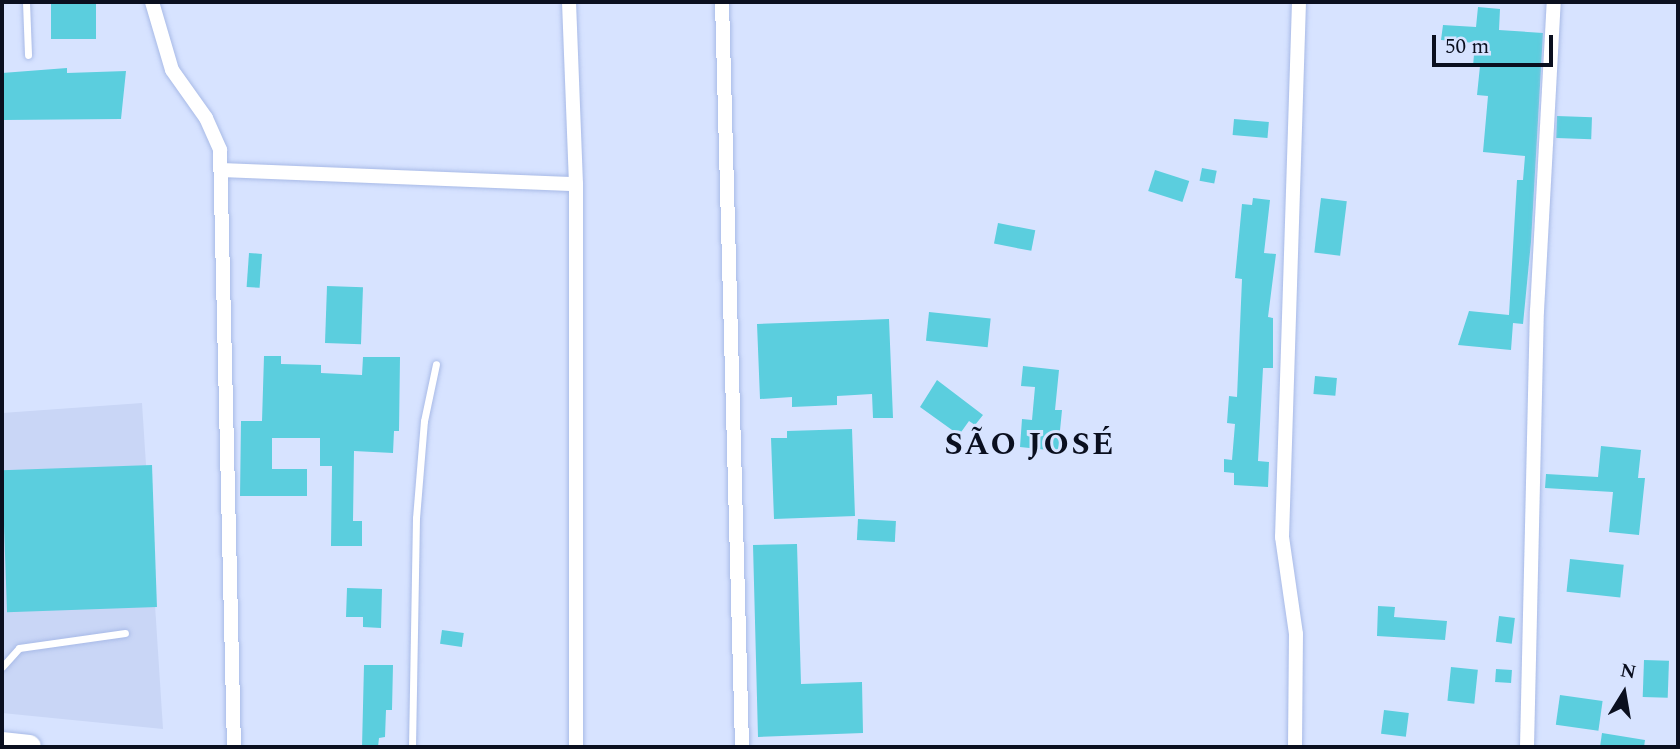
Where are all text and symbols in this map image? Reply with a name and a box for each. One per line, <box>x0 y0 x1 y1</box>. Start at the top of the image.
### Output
scale bar <box>1435 21 1556 65</box>
text: 50 m <box>1445 31 1489 63</box>
district label: SÃO JOSÉ <box>945 426 1115 464</box>
text: N <box>1618 656 1638 688</box>
north arrow <box>1589 658 1659 728</box>

